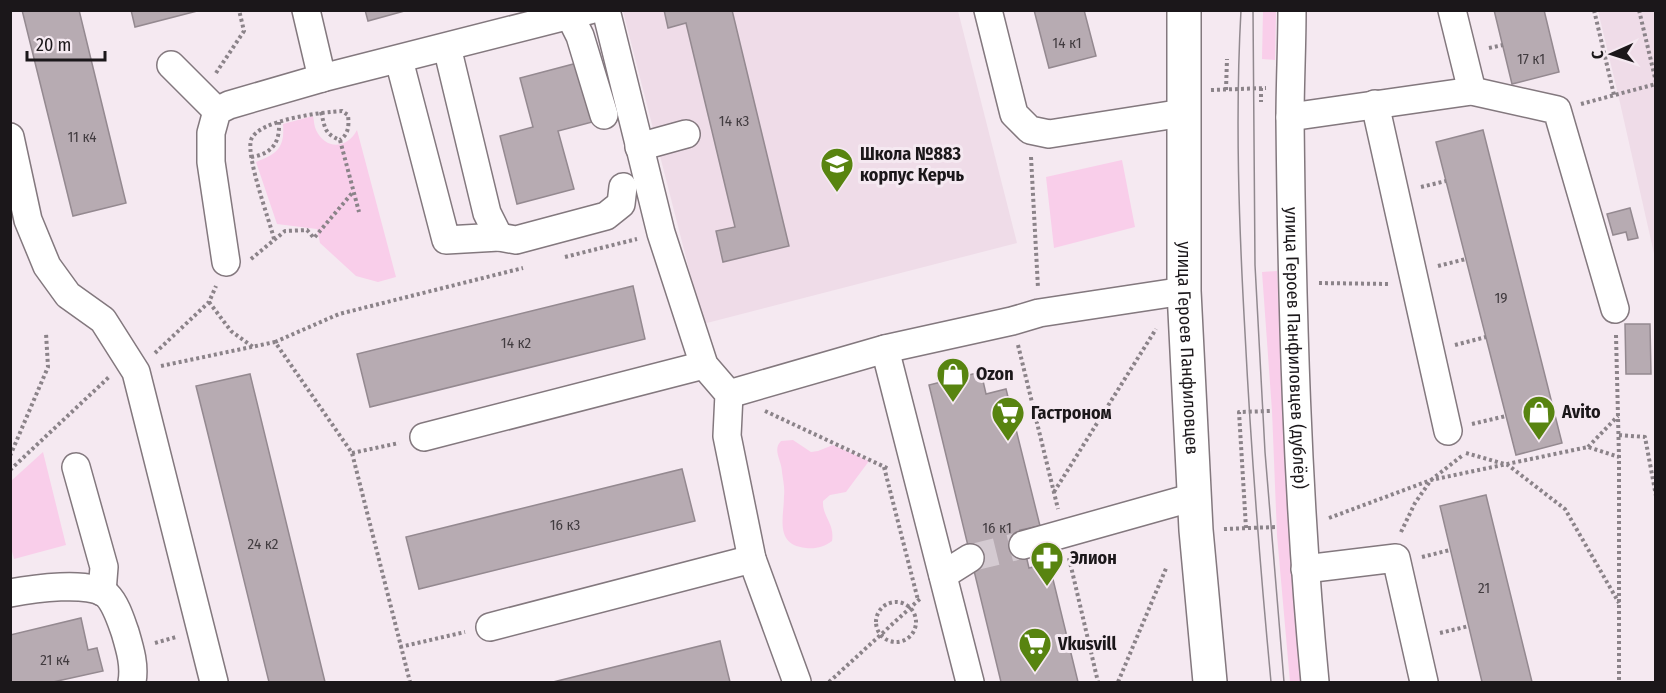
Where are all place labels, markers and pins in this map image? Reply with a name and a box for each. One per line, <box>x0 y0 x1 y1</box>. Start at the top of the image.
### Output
place label: Школа №883 корпус Керчь <box>860 143 965 186</box>
school or university icon: Школа №883 корпус Керчь <box>819 146 855 193</box>
shop icon: Ozon <box>935 356 971 403</box>
place label: Ozon <box>976 363 1014 385</box>
shop icon: Avito <box>1521 394 1557 441</box>
supermarket icon: Гастроном <box>990 395 1026 442</box>
place label: Avito <box>1561 401 1601 423</box>
place label: Гастроном <box>1031 402 1112 424</box>
pharmacy icon: Элион <box>1029 540 1065 587</box>
place label: Элион <box>1070 547 1117 569</box>
supermarket icon: Vkusvill <box>1017 626 1053 673</box>
place label: Vkusvill <box>1057 633 1116 655</box>

